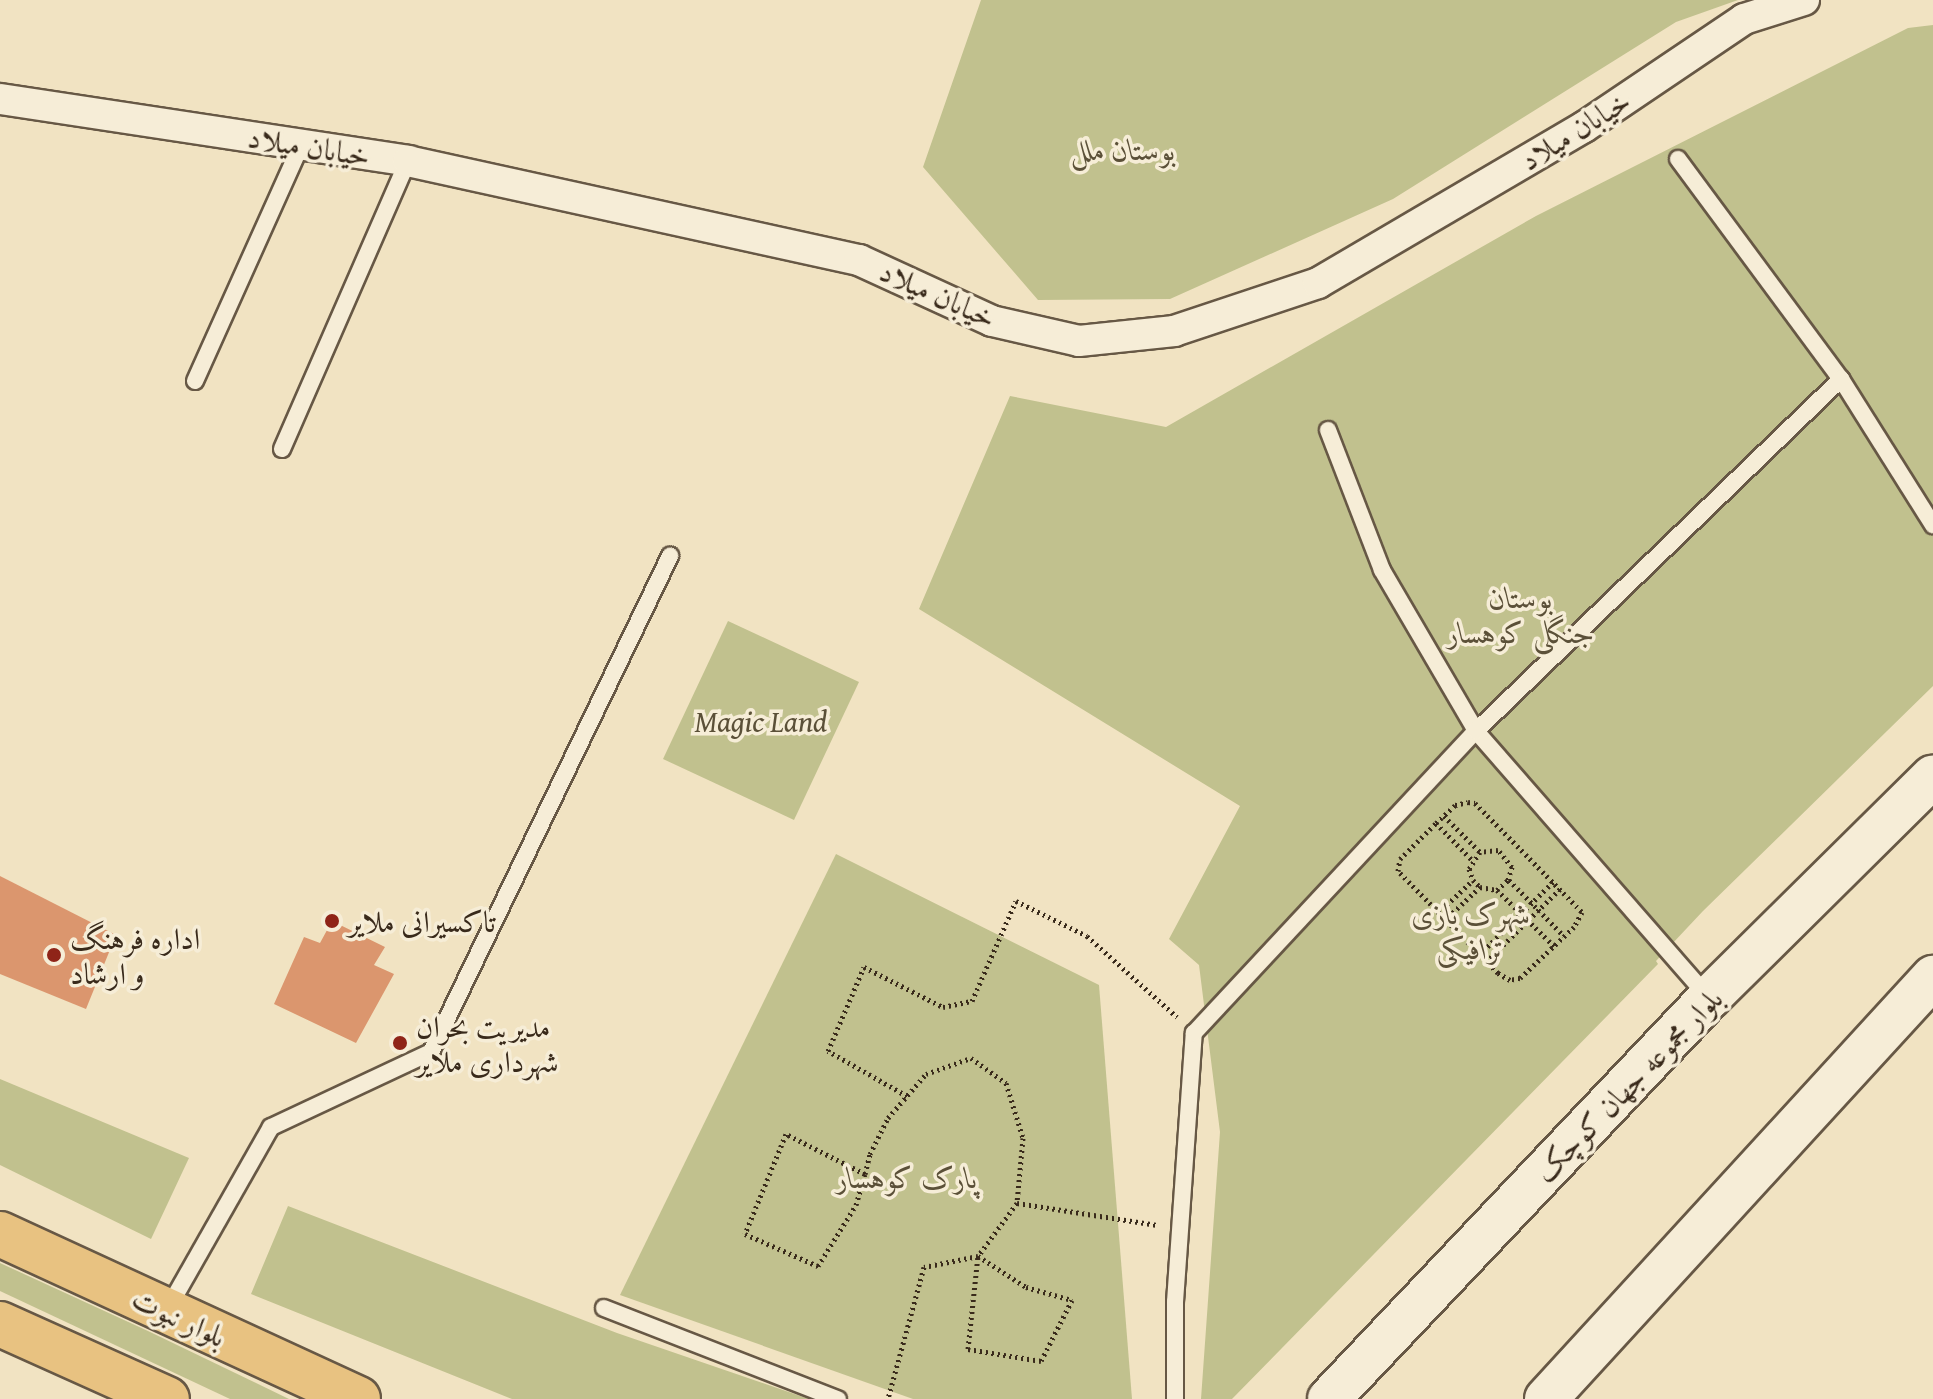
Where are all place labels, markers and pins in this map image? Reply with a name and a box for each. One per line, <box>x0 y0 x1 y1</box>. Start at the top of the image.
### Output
place label: تاکسیرانی ملایر <box>348 903 496 939</box>
marker: تاکسیرانی ملایر <box>323 912 341 930</box>
place label: اداره فرهنگ و ارشاد <box>70 920 200 990</box>
marker: اداره فرهنگ و ارشاد <box>45 946 63 964</box>
place label: مدیریت بحران شهرداری ملایر <box>416 1008 559 1078</box>
marker: مدیریت بحران شهرداری ملایر <box>391 1034 409 1052</box>

